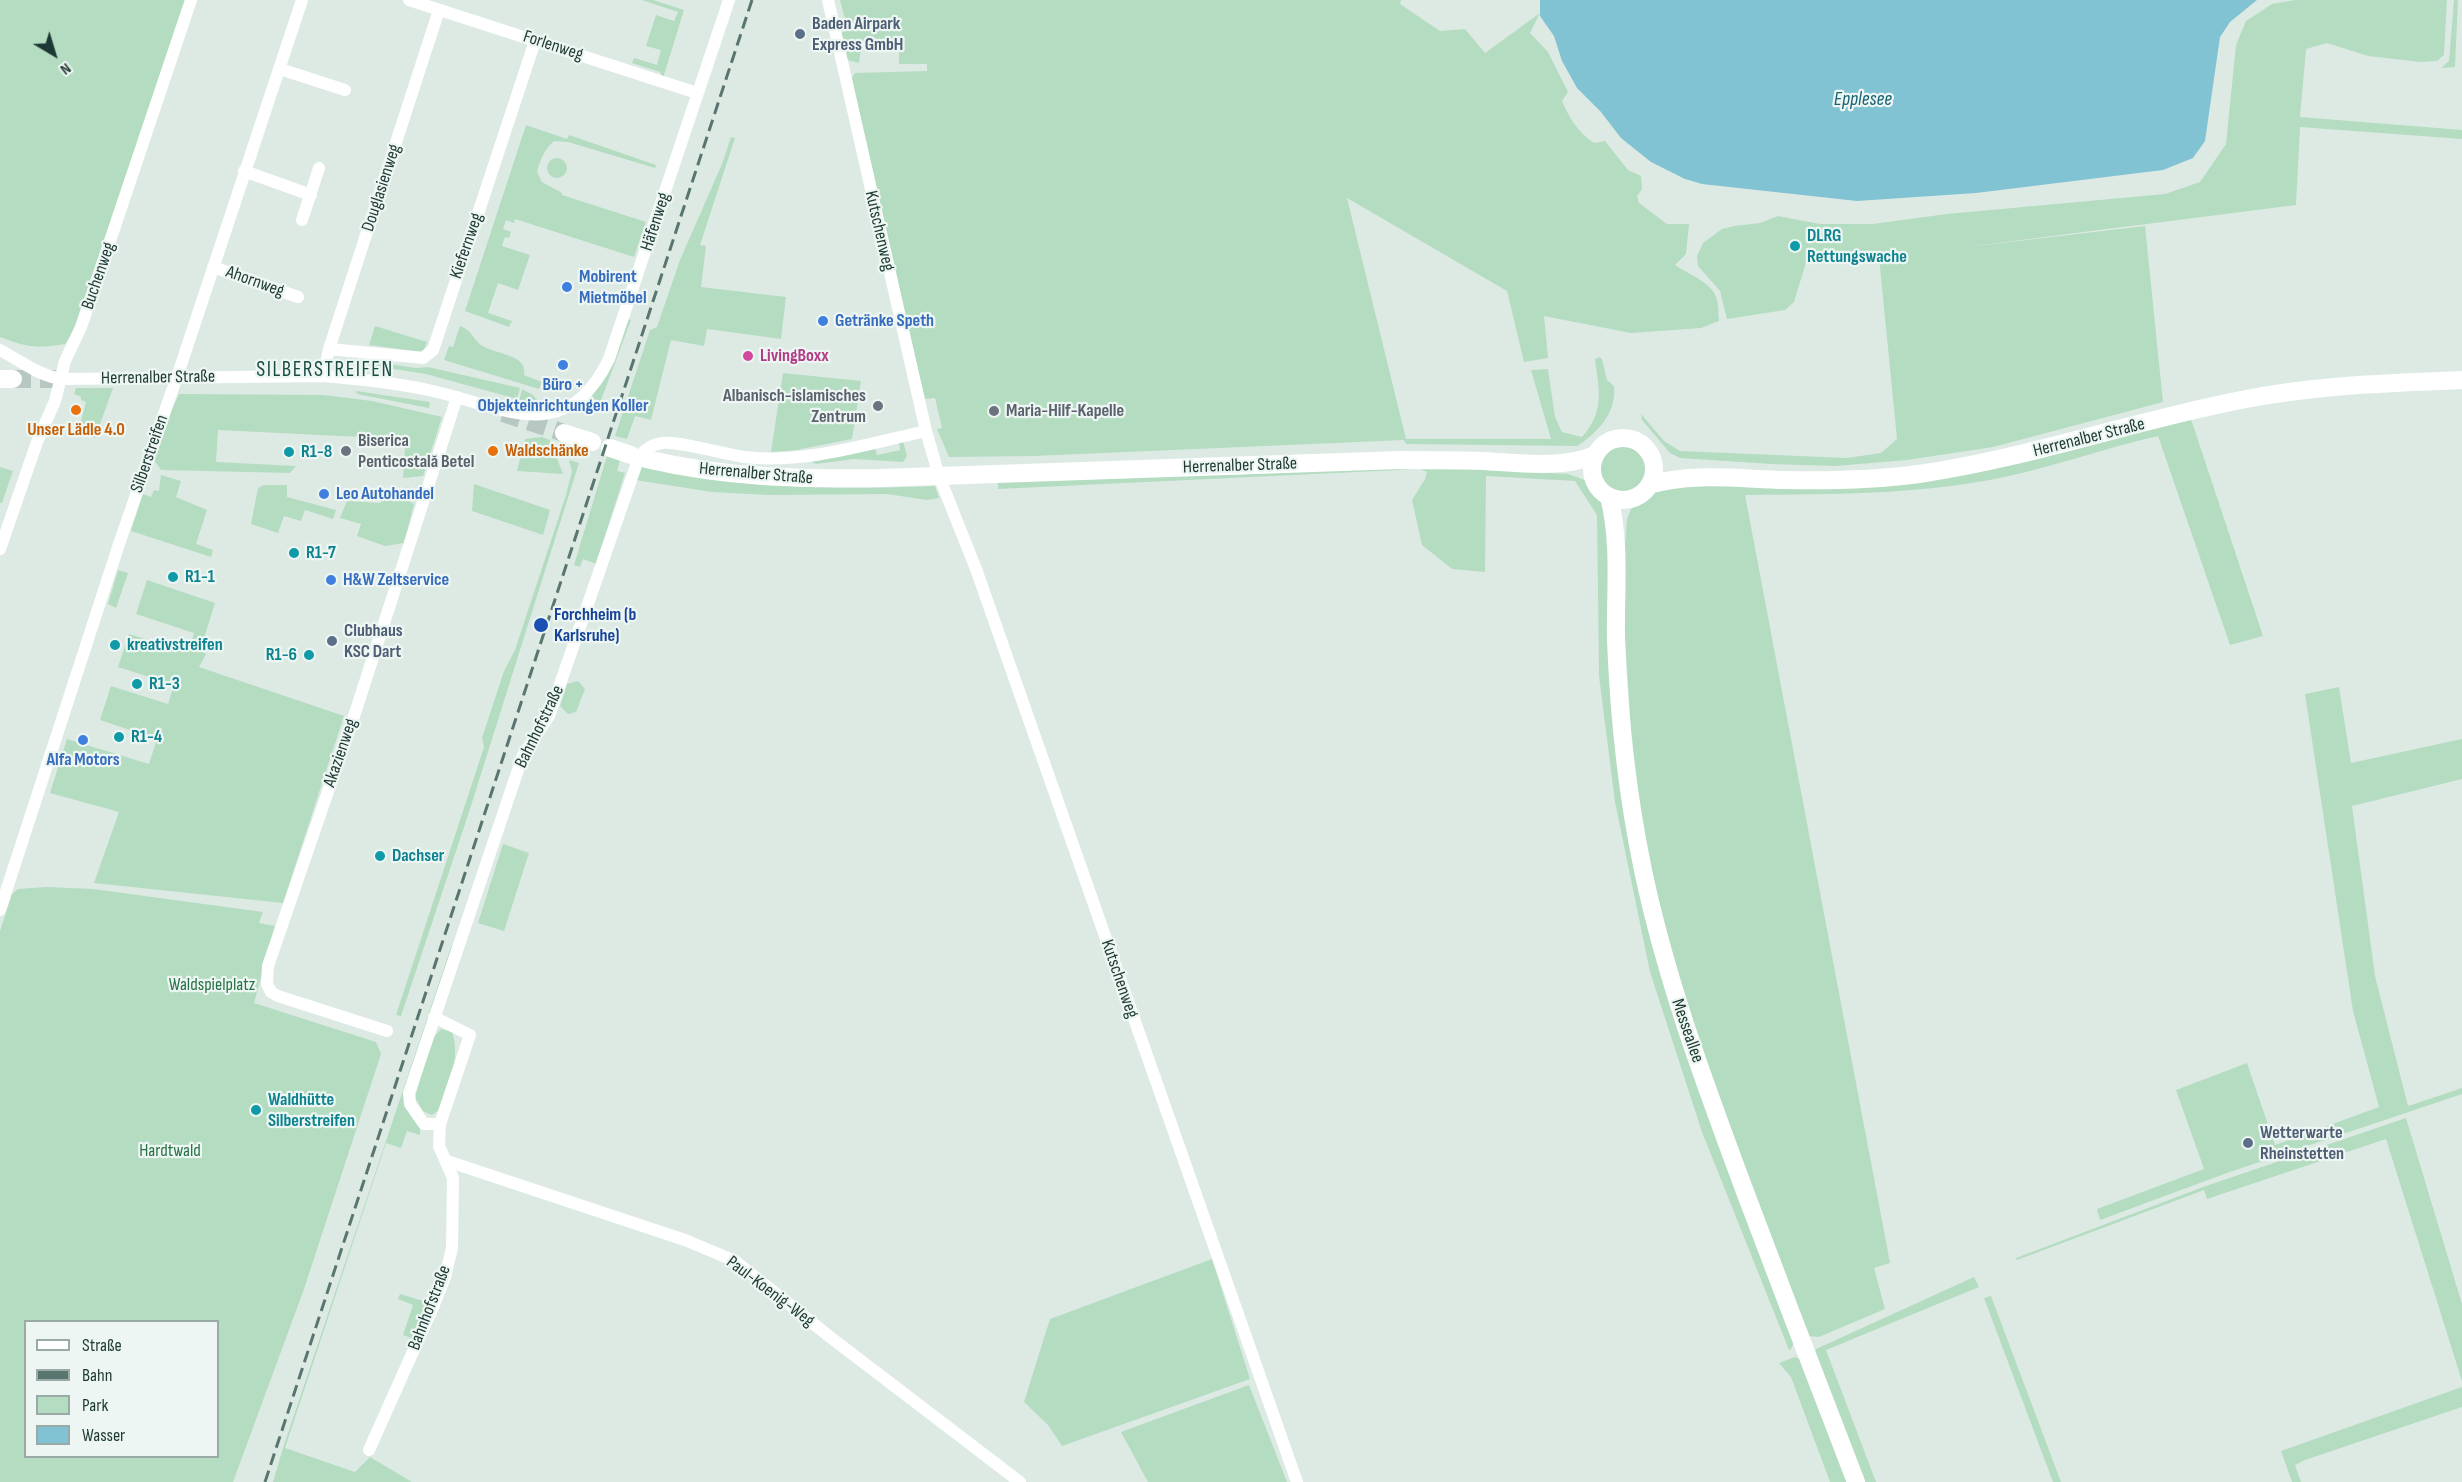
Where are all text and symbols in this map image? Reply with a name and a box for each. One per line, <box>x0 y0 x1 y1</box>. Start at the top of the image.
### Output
place label: Baden Airpark Express GmbH <box>812 13 903 56</box>
north arrow <box>24 24 84 84</box>
street label: Forlenweg <box>520 26 586 66</box>
marker: Baden Airpark Express GmbH <box>793 27 807 41</box>
text: N <box>56 58 75 79</box>
water label: Epplesee <box>1834 88 1892 112</box>
street label: Douglasienweg <box>358 142 406 234</box>
street label: Kutschenweg <box>859 189 899 273</box>
street label: Häfenweg <box>636 190 676 254</box>
street label: Kiefernweg <box>446 210 488 282</box>
place label: DLRG Rettungswache <box>1807 225 1907 268</box>
street label: Buchenweg <box>77 239 121 313</box>
marker: DLRG Rettungswache <box>1788 239 1802 253</box>
street label: Ahornweg <box>223 262 287 302</box>
place label: Mobirent Mietmöbel <box>579 266 647 308</box>
marker: Mobirent Mietmöbel <box>560 280 574 294</box>
place label: Getränke Speth <box>835 310 934 332</box>
marker: Getränke Speth <box>816 314 830 328</box>
place label: LivingBoxx <box>760 345 829 367</box>
marker: LivingBoxx <box>741 349 755 363</box>
district label: SILBERSTREIFEN <box>256 358 394 384</box>
marker: Büro + Objekteinrichtungen Koller <box>556 358 570 372</box>
street label: Herrenalber Straße <box>101 366 215 390</box>
place label: Büro + Objekteinrichtungen Koller <box>478 374 648 416</box>
place label: Albanisch-islamisches Zentrum <box>723 385 866 428</box>
marker: Albanisch-islamisches Zentrum <box>871 399 885 413</box>
place label: Maria-Hilf-Kapelle <box>1006 400 1124 422</box>
marker: Unser Lädle 4.0 <box>69 403 83 417</box>
marker: Maria-Hilf-Kapelle <box>987 404 1001 418</box>
street label: Silberstreifen <box>127 412 173 496</box>
street label: Herrenalber Straße <box>2031 414 2147 462</box>
place label: Unser Lädle 4.0 <box>27 419 125 441</box>
place label: Biserica Penticostală Betel <box>358 430 474 472</box>
place label: Waldschänke <box>505 440 589 462</box>
place label: R1-8 <box>301 441 332 463</box>
marker: Biserica Penticostală Betel <box>339 444 353 458</box>
marker: Waldschänke <box>486 444 500 458</box>
marker: R1-8 <box>282 445 296 459</box>
street label: Herrenalber Straße <box>1183 453 1297 479</box>
street label: Herrenalber Straße <box>698 458 814 490</box>
place label: Leo Autohandel <box>336 483 434 505</box>
marker: Leo Autohandel <box>317 487 331 501</box>
place label: R1-7 <box>306 542 336 564</box>
marker: R1-7 <box>287 546 301 560</box>
place label: R1-1 <box>185 566 215 588</box>
place label: H&W Zeltservice <box>343 569 449 591</box>
marker: R1-1 <box>166 570 180 584</box>
marker: H&W Zeltservice <box>324 573 338 587</box>
place label: Forchheim (b Karlsruhe) <box>554 604 636 646</box>
marker: Forchheim (b Karlsruhe) <box>532 616 550 634</box>
place label: Clubhaus KSC Dart <box>344 620 403 662</box>
place label: kreativstreifen <box>127 634 223 656</box>
marker: Clubhaus KSC Dart <box>325 634 339 648</box>
marker: kreativstreifen <box>108 638 122 652</box>
place label: R1-6 <box>266 644 297 666</box>
marker: R1-6 <box>302 648 316 662</box>
place label: R1-3 <box>149 673 180 695</box>
marker: R1-3 <box>130 677 144 691</box>
street label: Bahnhofstraße <box>511 682 569 772</box>
street label: Akazienweg <box>319 716 363 790</box>
place label: R1-4 <box>131 726 162 748</box>
marker: R1-4 <box>112 730 126 744</box>
marker: Alfa Motors <box>76 733 90 747</box>
place label: Alfa Motors <box>46 749 120 771</box>
place label: Dachser <box>392 845 444 867</box>
marker: Dachser <box>373 849 387 863</box>
street label: Kutschenweg <box>1096 937 1142 1021</box>
park label: Waldspielplatz <box>169 974 255 996</box>
street label: Messeallee <box>1666 996 1708 1066</box>
place label: Waldhütte Silberstreifen <box>268 1089 355 1132</box>
marker: Waldhütte Silberstreifen <box>249 1103 263 1117</box>
place label: Wetterwarte Rheinstetten <box>2260 1122 2344 1164</box>
marker: Wetterwarte Rheinstetten <box>2241 1136 2255 1150</box>
park label: Hardtwald <box>139 1140 201 1162</box>
street label: Paul-Koenig-Weg <box>722 1252 818 1332</box>
street label: Bahnhofstraße <box>404 1262 456 1354</box>
legend <box>24 1320 219 1458</box>
text: Straße <box>82 1335 122 1356</box>
text: Bahn <box>82 1365 112 1386</box>
text: Park <box>82 1395 108 1416</box>
text: Wasser <box>82 1425 125 1446</box>

